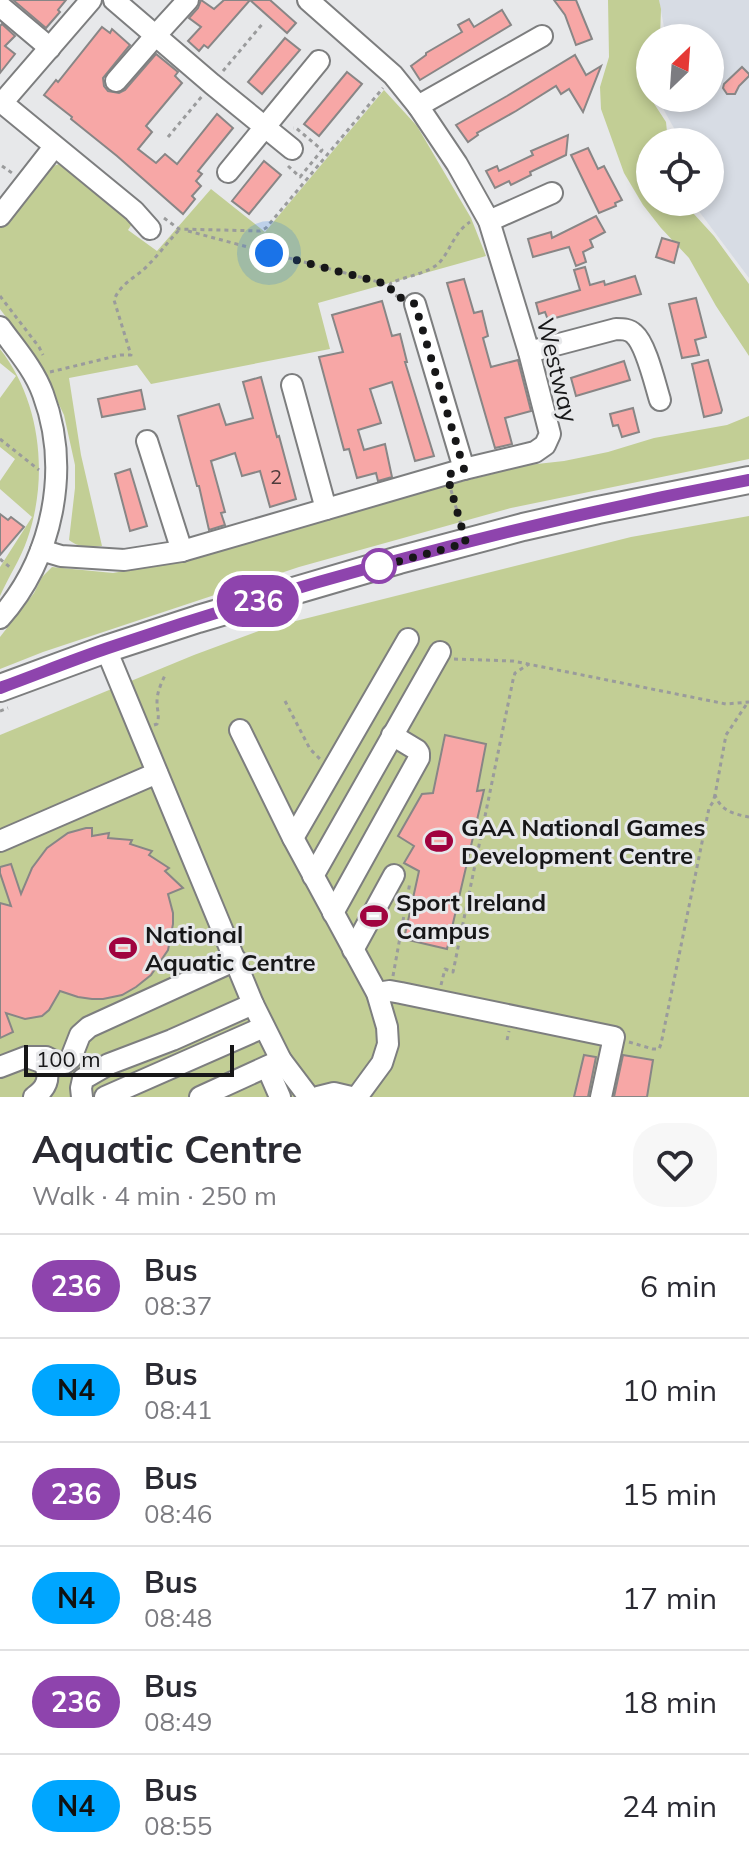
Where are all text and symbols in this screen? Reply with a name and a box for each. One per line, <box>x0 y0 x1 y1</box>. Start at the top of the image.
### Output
north arrow <box>636 24 724 112</box>
map controls <box>636 24 724 216</box>
button: locate <box>636 128 724 216</box>
your location <box>249 233 289 273</box>
street label: Westway <box>531 315 585 425</box>
house number: 2 <box>270 464 282 489</box>
unlabelled marker <box>362 549 396 583</box>
line badge: 236 <box>212 575 304 627</box>
text: 236 <box>233 583 283 618</box>
place label: GAA National Games Development Centre <box>461 812 706 870</box>
sports icon: GAA National Games Development Centre <box>424 826 454 856</box>
place label: Sport Ireland Campus <box>396 887 546 945</box>
sports icon: Sport Ireland Campus <box>359 901 389 931</box>
place label: National Aquatic Centre <box>145 919 316 977</box>
sports icon: National Aquatic Centre <box>108 933 138 963</box>
scale bar <box>24 1041 234 1077</box>
text: 100 m <box>36 1045 101 1073</box>
button: heart <box>633 1123 717 1207</box>
text: Aquatic Centre <box>32 1125 302 1173</box>
text: Walk · 4 min · 250 m <box>32 1179 277 1212</box>
text: Bus <box>144 1251 198 1289</box>
text: 6 min <box>640 1267 717 1305</box>
text: 236 <box>51 1268 101 1303</box>
text: 08:37 <box>144 1289 212 1322</box>
text: Bus <box>144 1355 198 1393</box>
text: 10 min <box>622 1371 717 1409</box>
text: N4 <box>57 1372 95 1407</box>
text: 08:41 <box>144 1393 212 1426</box>
text: Bus <box>144 1459 198 1497</box>
text: 15 min <box>622 1475 717 1513</box>
text: 236 <box>51 1476 101 1511</box>
text: 08:46 <box>144 1497 212 1530</box>
text: Bus <box>144 1563 198 1601</box>
text: 17 min <box>622 1579 717 1617</box>
text: N4 <box>57 1580 95 1615</box>
text: 08:48 <box>144 1601 212 1634</box>
text: Bus <box>144 1667 198 1705</box>
text: 18 min <box>622 1683 717 1721</box>
text: 236 <box>51 1684 101 1719</box>
text: 08:49 <box>144 1705 212 1738</box>
text: Bus <box>144 1771 198 1809</box>
text: 24 min <box>622 1787 717 1825</box>
text: N4 <box>57 1788 95 1823</box>
text: 08:55 <box>144 1809 212 1842</box>

